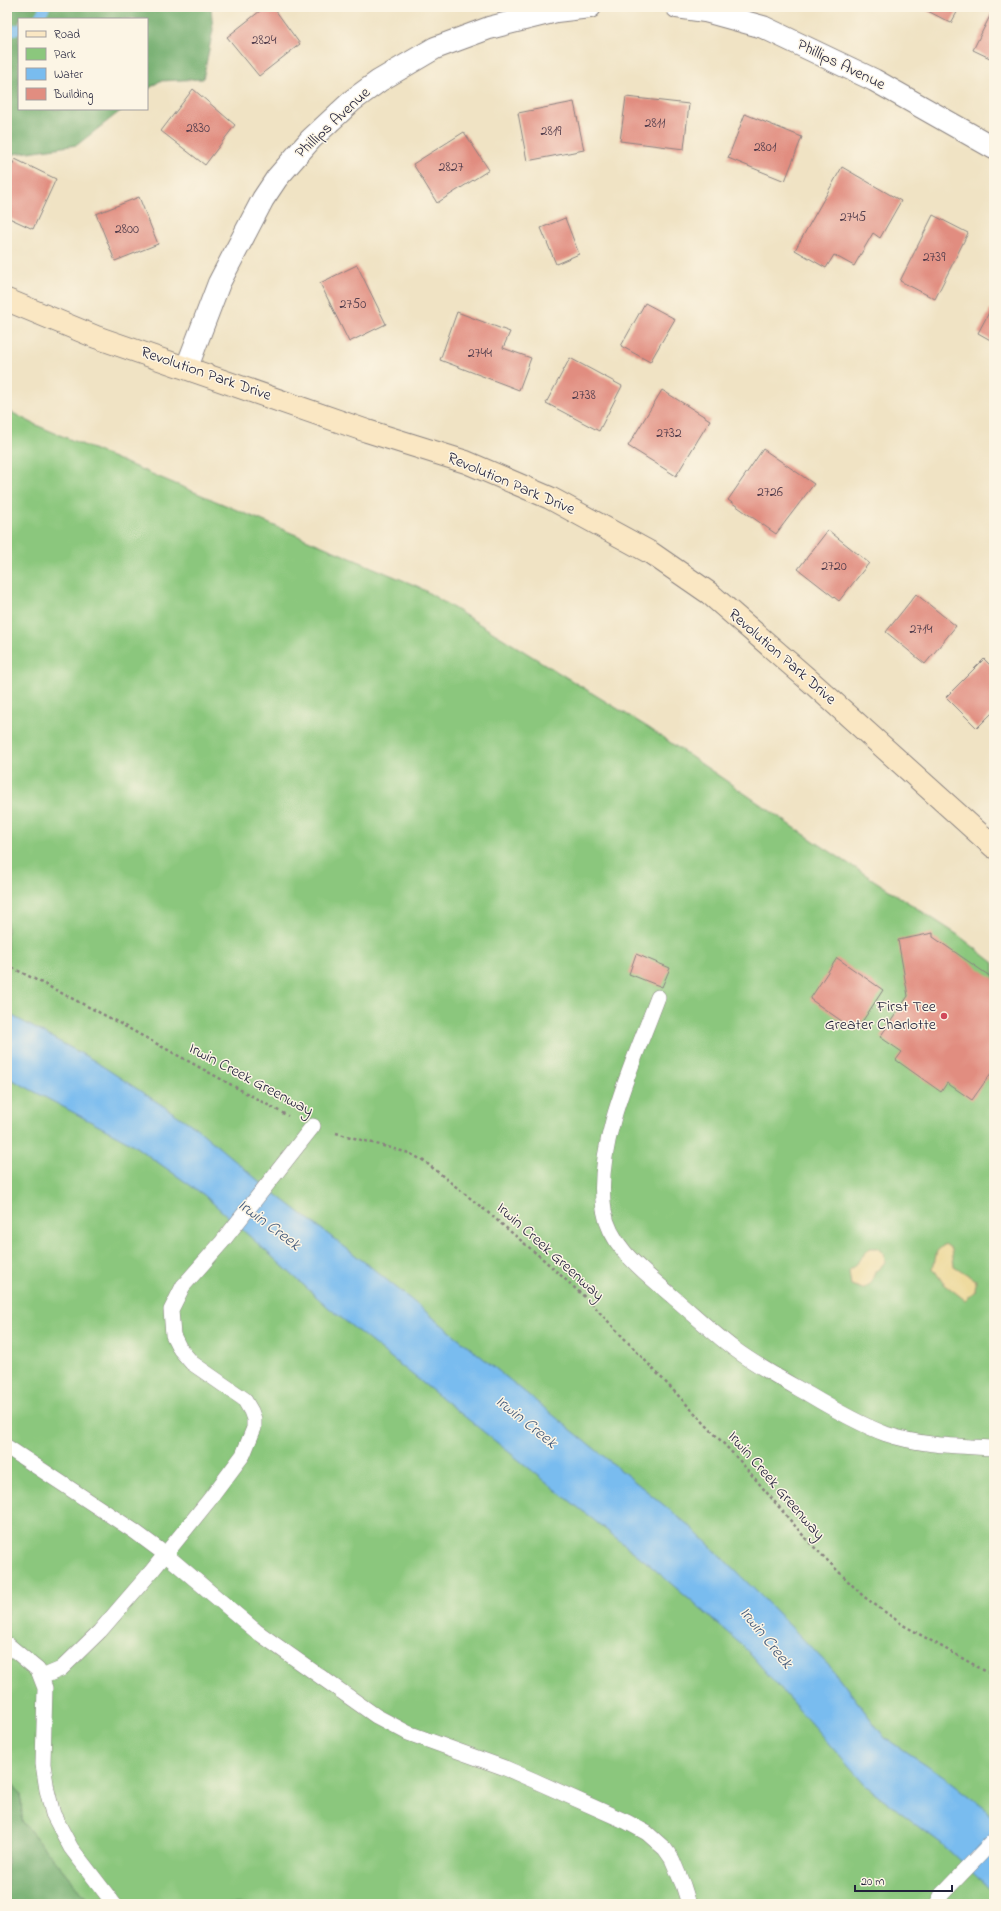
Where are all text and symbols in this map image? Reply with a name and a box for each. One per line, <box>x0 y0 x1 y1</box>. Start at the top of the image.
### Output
legend <box>18 18 148 110</box>
text: Road <box>54 26 80 44</box>
house number: 2824 <box>252 30 277 51</box>
street label: Phillips Avenue <box>793 33 890 97</box>
text: Park <box>54 46 76 64</box>
text: Water <box>54 66 83 84</box>
street label: Phillips Avenue <box>290 81 377 164</box>
text: Building <box>53 86 93 105</box>
house number: 2811 <box>644 113 666 134</box>
house number: 2830 <box>186 118 210 139</box>
house number: 2819 <box>541 121 562 142</box>
house number: 2801 <box>754 137 777 158</box>
house number: 2827 <box>439 157 464 178</box>
house number: 2745 <box>840 207 866 228</box>
house number: 2800 <box>115 219 139 240</box>
house number: 2739 <box>923 247 946 268</box>
house number: 2750 <box>340 294 366 315</box>
street label: Revolution Park Drive <box>138 340 275 408</box>
house number: 2744 <box>468 343 492 364</box>
house number: 2738 <box>572 385 596 406</box>
house number: 2732 <box>656 423 682 444</box>
street label: Revolution Park Drive <box>443 446 579 522</box>
house number: 2726 <box>757 482 783 503</box>
house number: 2720 <box>821 556 847 577</box>
street label: Revolution Park Drive <box>723 603 842 711</box>
house number: 2714 <box>910 619 933 640</box>
place label: First Tee Greater Charlotte <box>825 995 937 1037</box>
marker: First Tee Greater Charlotte <box>939 1011 949 1021</box>
street label: Irwin Creek Greenway <box>184 1037 318 1123</box>
water label: Irwin Creek <box>232 1193 307 1258</box>
street label: Irwin Creek Greenway <box>491 1197 609 1307</box>
water label: Irwin Creek <box>490 1389 564 1456</box>
street label: Irwin Creek Greenway <box>722 1426 830 1546</box>
water label: Irwin Creek <box>733 1602 800 1676</box>
scale bar <box>855 1867 952 1893</box>
text: 20 m <box>861 1873 884 1891</box>

